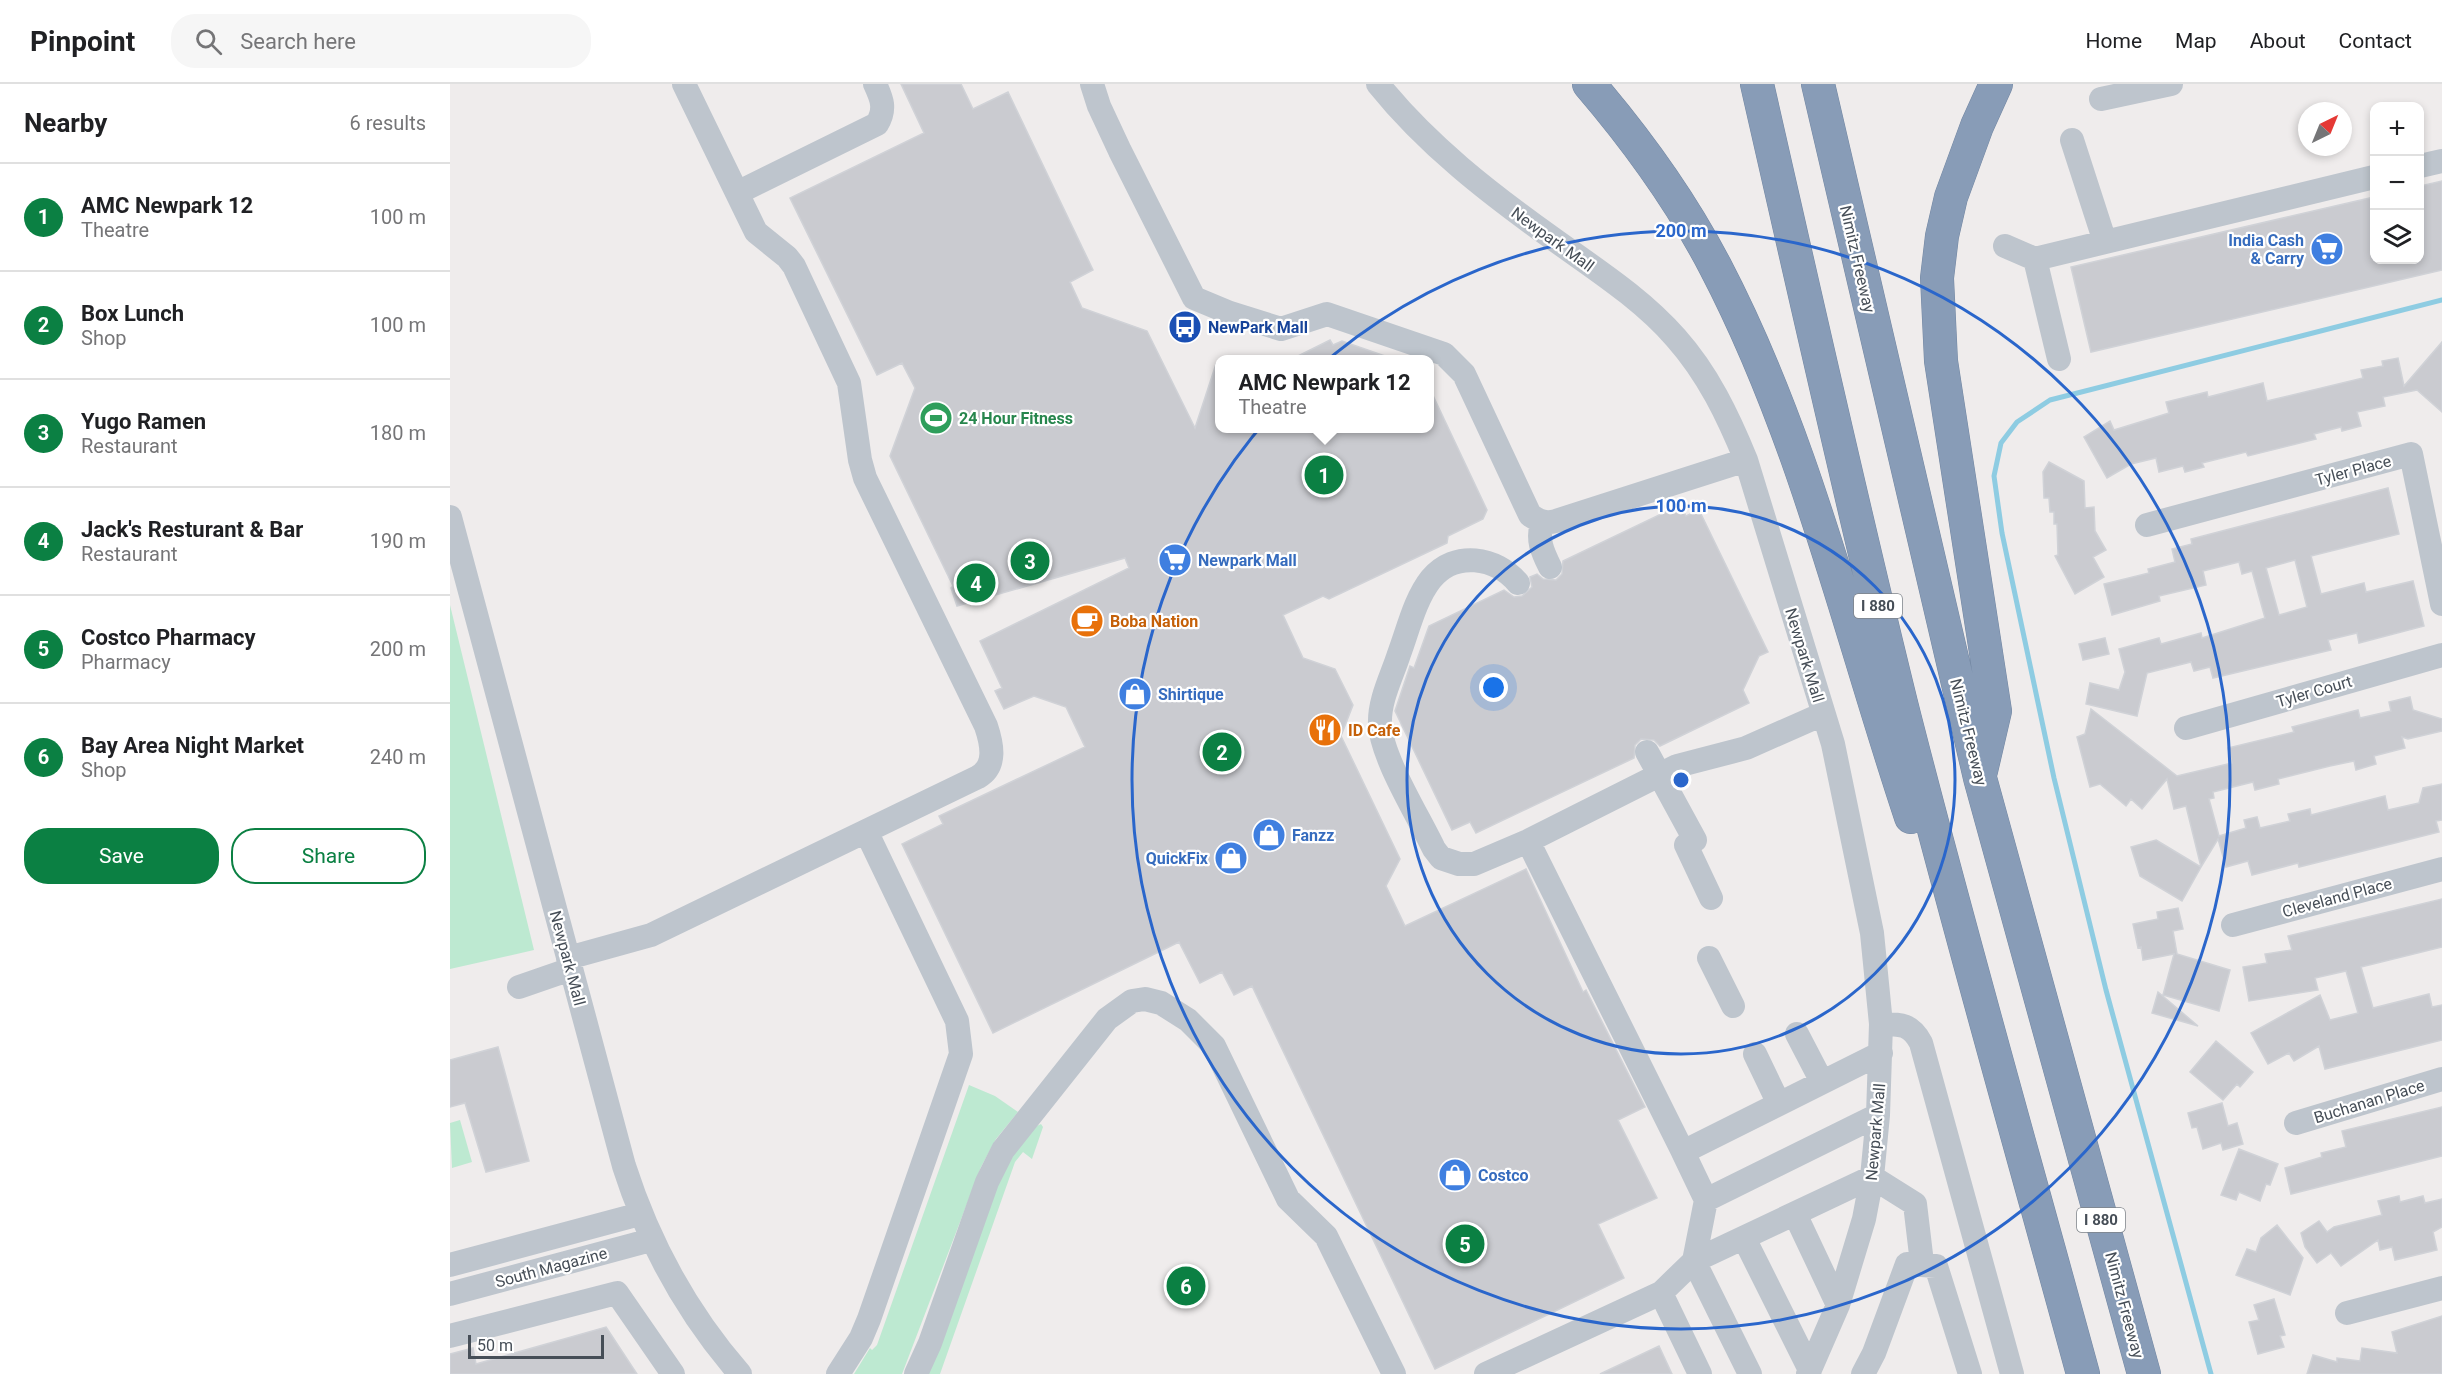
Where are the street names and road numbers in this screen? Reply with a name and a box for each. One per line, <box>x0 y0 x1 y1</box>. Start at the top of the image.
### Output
street label: Newpark Mall <box>1508 203 1598 276</box>
street label: Nimitz Freeway <box>1836 204 1879 315</box>
street label: Tyler Place <box>2313 451 2393 490</box>
road number: I 880 <box>1854 594 1902 618</box>
street label: Newpark Mall <box>1781 606 1828 705</box>
street label: Tyler Court <box>2274 672 2354 711</box>
street label: Nimitz Freeway <box>1946 677 1991 788</box>
street label: Cleveland Place <box>2280 874 2394 921</box>
street label: Newpark Mall <box>546 909 589 1008</box>
street label: Buchanan Place <box>2312 1076 2427 1127</box>
street label: Newpark Mall <box>1862 1083 1889 1181</box>
road number: I 880 <box>2077 1208 2125 1232</box>
street label: South Magazine <box>493 1243 609 1292</box>
street label: Nimitz Freeway <box>2101 1250 2148 1361</box>

